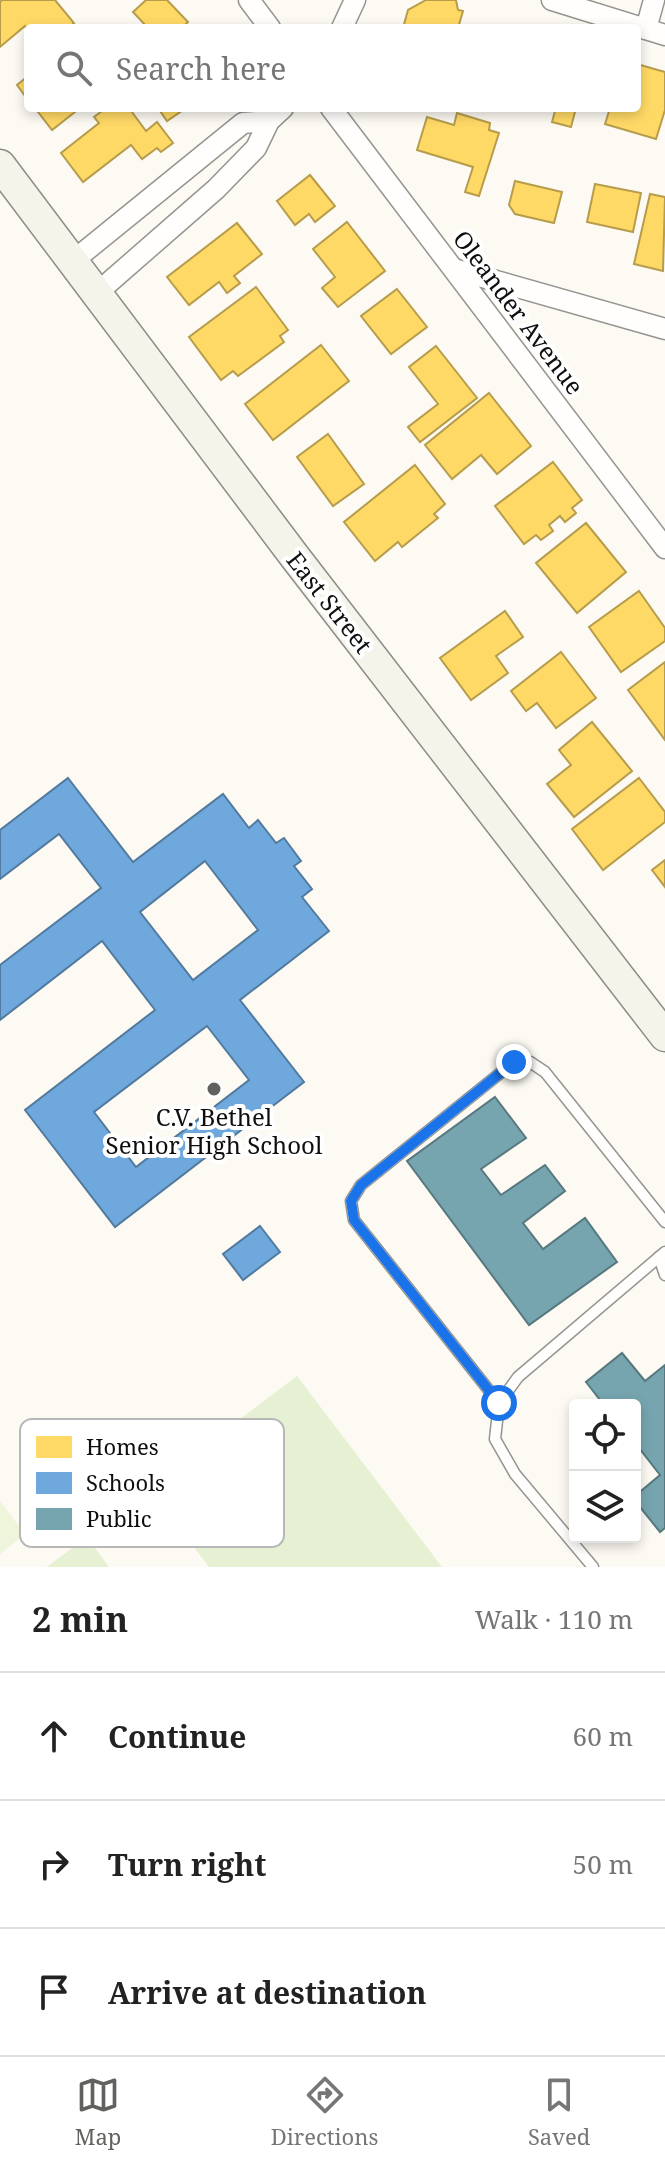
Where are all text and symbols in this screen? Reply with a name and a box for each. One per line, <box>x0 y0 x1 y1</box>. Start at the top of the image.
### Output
search box <box>24 24 641 112</box>
icon: search <box>52 46 96 90</box>
text: Search here <box>116 48 286 89</box>
street label: Oleander Avenue <box>446 223 592 401</box>
street label: East Street <box>280 544 380 660</box>
route end <box>496 1044 532 1080</box>
marker: C.V. Bethel Senior High School <box>205 1080 223 1098</box>
place label: C.V. Bethel Senior High School <box>106 1100 323 1161</box>
route start <box>481 1385 517 1421</box>
map controls <box>569 1399 641 1543</box>
button: locate <box>569 1399 641 1471</box>
legend <box>20 1419 284 1547</box>
text: Homes <box>86 1431 159 1461</box>
text: Schools <box>86 1467 165 1497</box>
button: layers <box>569 1471 641 1543</box>
text: Public <box>86 1503 151 1533</box>
text: 2 min <box>32 1596 128 1642</box>
text: Walk · 110 m <box>475 1601 633 1637</box>
icon: ahead <box>32 1714 76 1758</box>
text: Continue <box>108 1716 246 1757</box>
text: 60 m <box>573 1718 633 1754</box>
icon: right <box>32 1842 76 1886</box>
text: Turn right <box>108 1844 266 1885</box>
text: 50 m <box>573 1846 633 1882</box>
icon: arrive <box>32 1970 76 2014</box>
text: Arrive at destination <box>108 1972 427 2013</box>
tab: Map <box>75 2073 121 2151</box>
tab: Directions <box>271 2073 378 2151</box>
tab: Saved <box>528 2073 590 2151</box>

